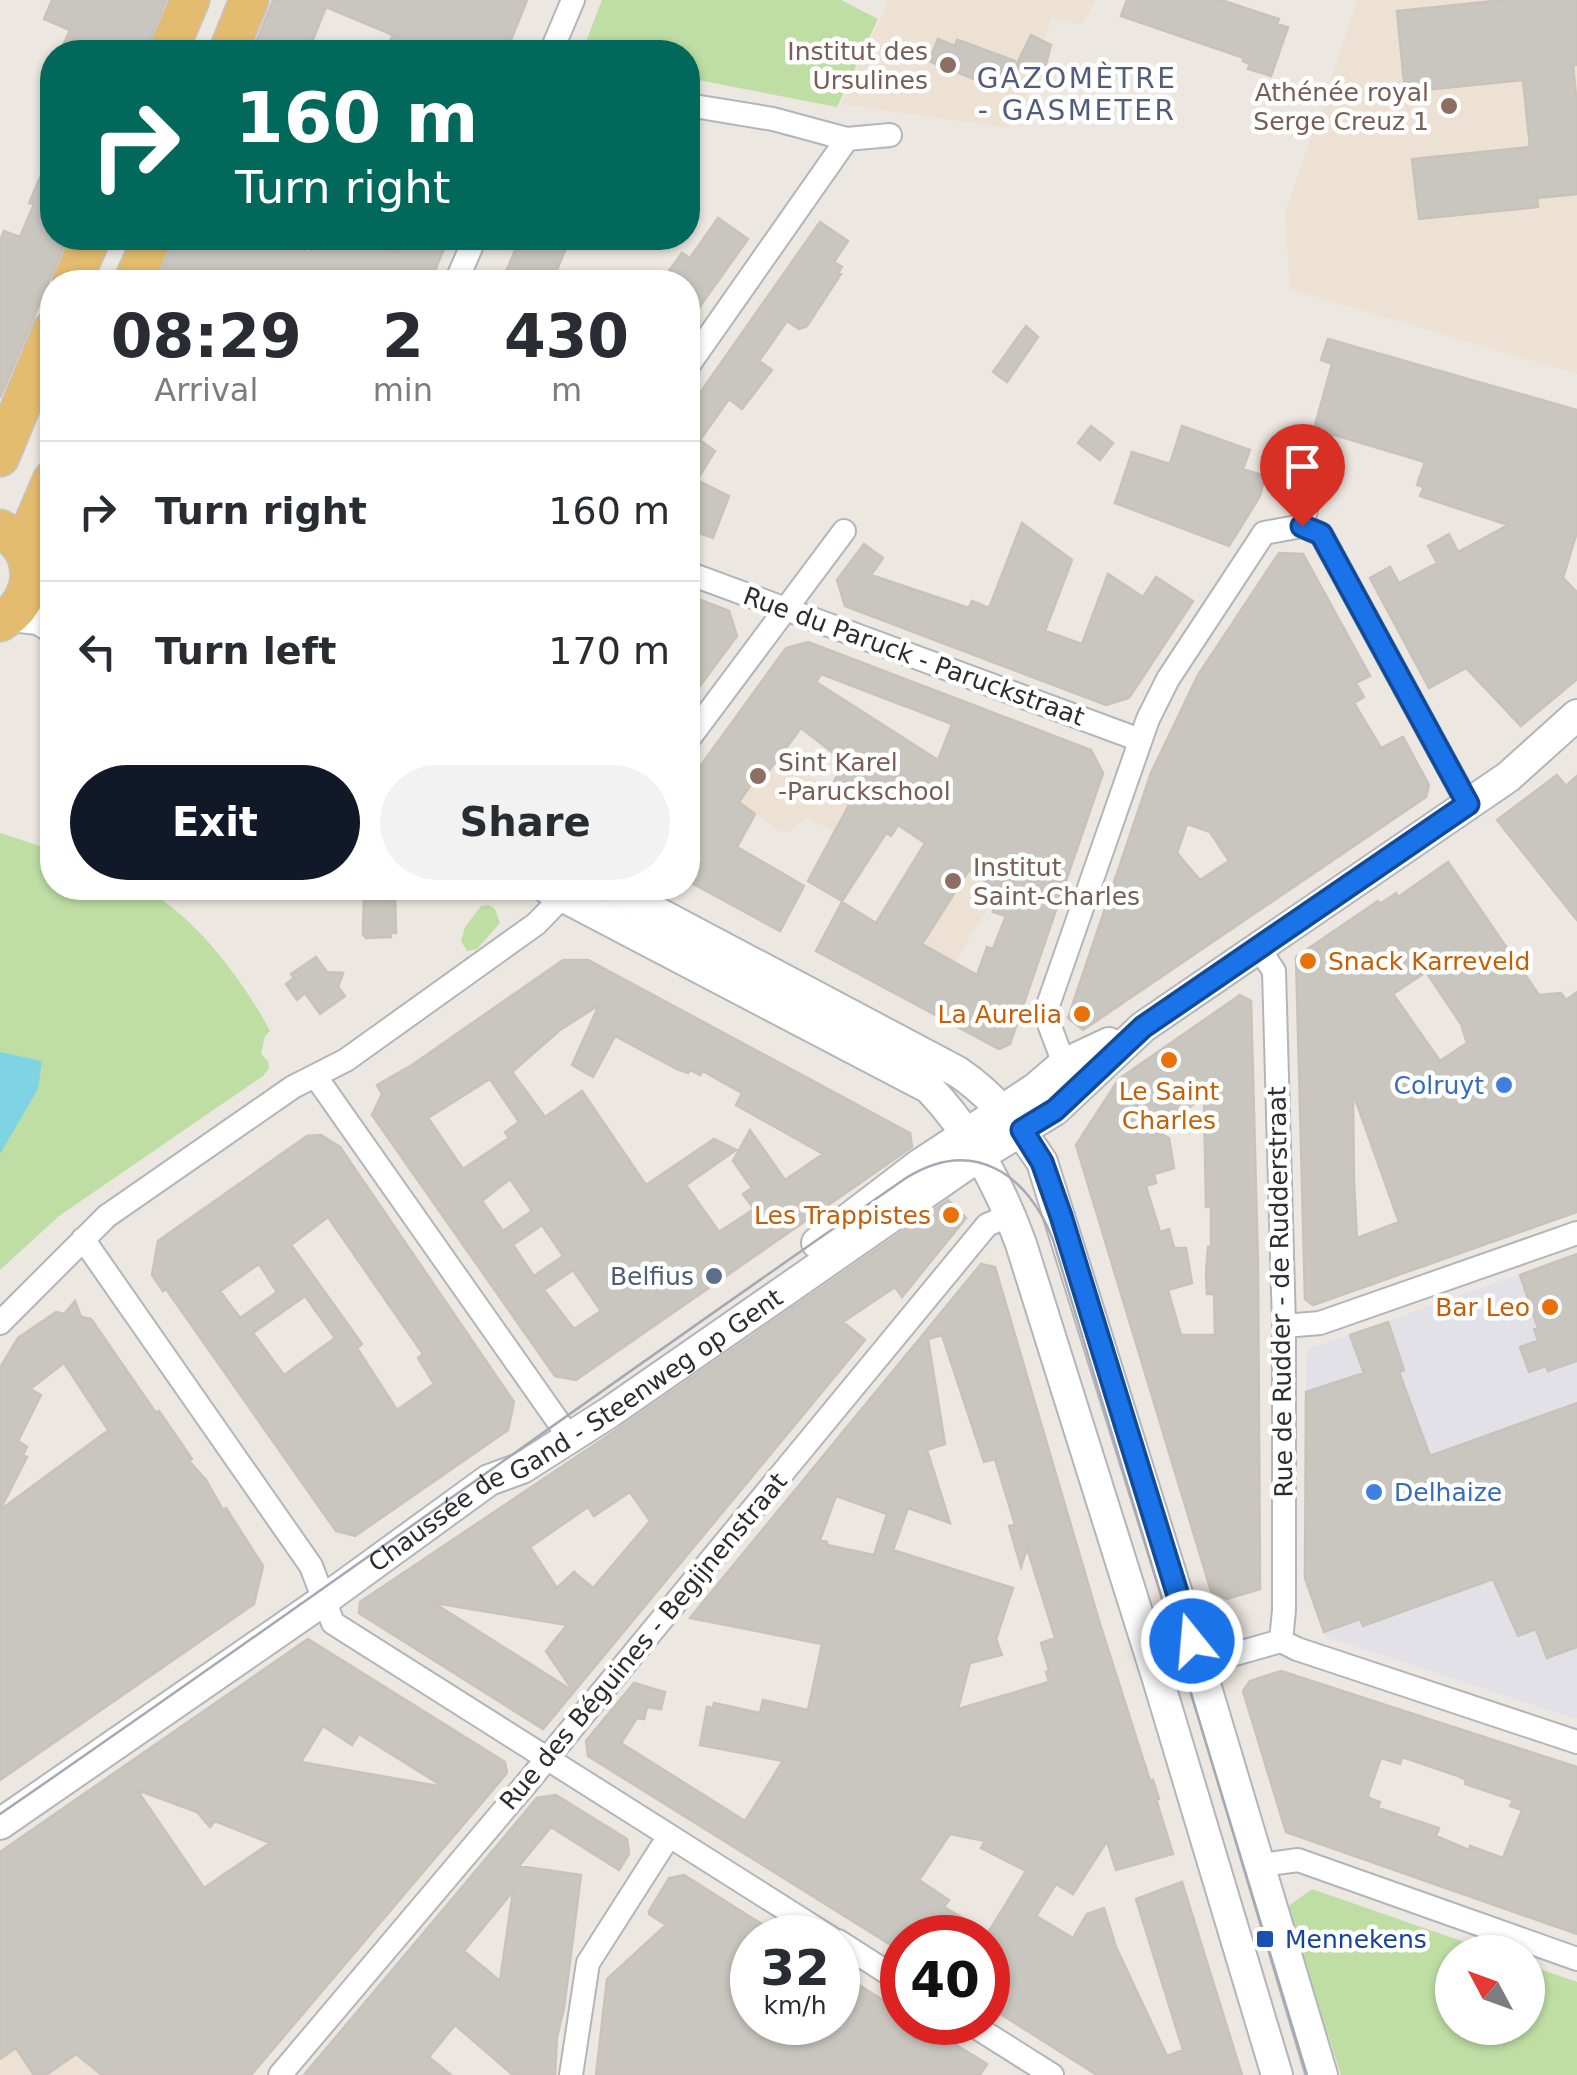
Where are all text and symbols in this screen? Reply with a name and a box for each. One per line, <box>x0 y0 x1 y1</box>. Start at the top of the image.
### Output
place label: Institut des Ursulines <box>787 37 928 95</box>
marker: Institut des Ursulines <box>937 54 959 76</box>
district label: GAZOMÈTRE - GASMETER <box>977 61 1177 127</box>
text: 160 m <box>235 77 478 159</box>
place label: Athénée royal Serge Creuz 1 <box>1253 78 1429 136</box>
icon: right <box>70 80 200 210</box>
marker: Athénée royal Serge Creuz 1 <box>1438 95 1460 117</box>
text: Turn right <box>235 161 450 214</box>
text: 08:29 <box>111 301 302 371</box>
text: 2 <box>382 301 424 371</box>
text: 430 <box>504 301 629 371</box>
text: Arrival <box>154 371 258 409</box>
text: min <box>373 371 433 409</box>
text: m <box>551 371 582 409</box>
pin <box>1260 424 1345 527</box>
icon: arrive <box>1275 439 1330 494</box>
icon: right <box>70 484 125 539</box>
text: Turn right <box>155 489 367 533</box>
text: 160 m <box>548 489 670 533</box>
street label: Rue du Paruck - Paruckstraat <box>739 581 1088 732</box>
icon: left <box>70 624 125 679</box>
text: Turn left <box>155 629 336 673</box>
text: 170 m <box>548 629 670 673</box>
place label: Sint Karel -Paruckschool <box>778 748 951 806</box>
button: Exit <box>70 765 360 880</box>
button: Share <box>380 765 670 880</box>
marker: Sint Karel -Paruckschool <box>747 765 769 787</box>
place label: Institut Saint-Charles <box>973 853 1140 911</box>
marker: Institut Saint-Charles <box>942 870 964 892</box>
place label: Snack Karreveld <box>1328 947 1530 976</box>
marker: Snack Karreveld <box>1297 950 1319 972</box>
place label: La Aurelia <box>938 1000 1062 1029</box>
marker: La Aurelia <box>1071 1003 1093 1025</box>
marker: Le Saint Charles <box>1158 1049 1180 1071</box>
place label: Colruyt <box>1394 1071 1484 1100</box>
marker: Colruyt <box>1493 1074 1515 1096</box>
place label: Le Saint Charles <box>1119 1077 1219 1135</box>
street label: Rue de Rudder - de Rudderstraat <box>1262 1086 1299 1498</box>
place label: Les Trappistes <box>754 1201 931 1230</box>
marker: Les Trappistes <box>940 1204 962 1226</box>
place label: Belfius <box>610 1262 694 1291</box>
marker: Belfius <box>703 1265 725 1287</box>
street label: Chaussée de Gand - Steenweg op Gent <box>363 1283 788 1578</box>
place label: Bar Leo <box>1435 1293 1530 1322</box>
marker: Bar Leo <box>1539 1296 1561 1318</box>
street label: Rue des Béguines - Begijnenstraat <box>494 1467 793 1816</box>
place label: Delhaize <box>1394 1478 1502 1507</box>
marker: Delhaize <box>1363 1481 1385 1503</box>
position arrow <box>1140 1589 1244 1693</box>
speed limit sign: 40 <box>880 1915 1010 2045</box>
place label: Mennekens <box>1285 1925 1427 1954</box>
marker: Mennekens <box>1254 1928 1276 1950</box>
north arrow <box>1435 1935 1545 2045</box>
map controls <box>1435 1935 1545 2045</box>
text: 32 <box>760 1939 830 1997</box>
text: km/h <box>763 1991 827 2020</box>

